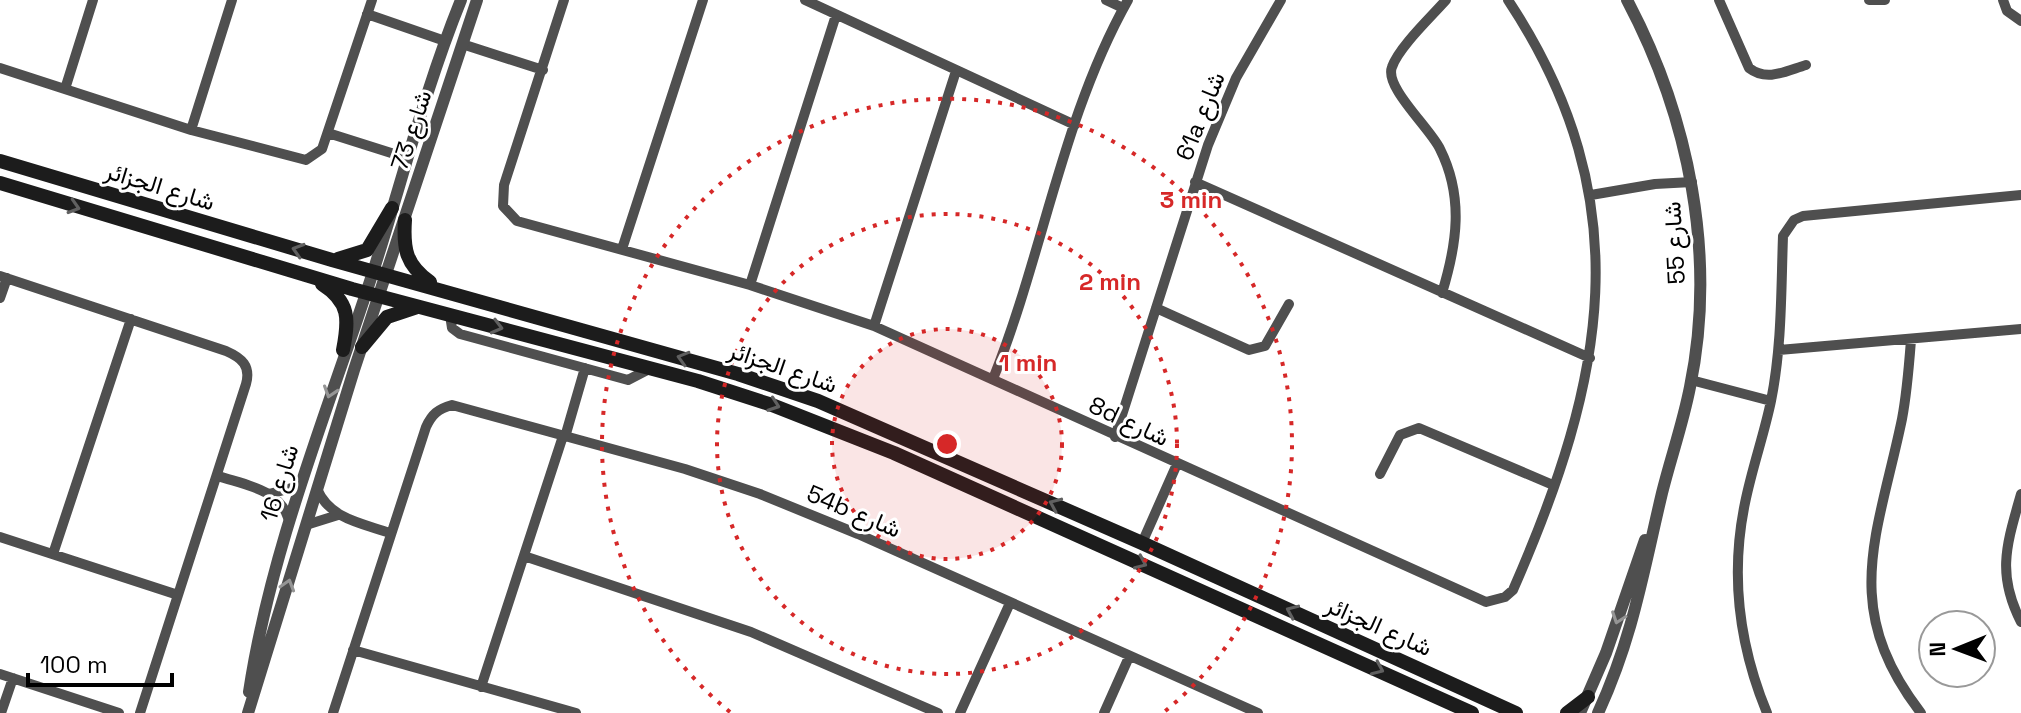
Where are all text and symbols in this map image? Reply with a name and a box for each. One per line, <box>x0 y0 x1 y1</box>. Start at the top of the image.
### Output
street label: 61a شارع <box>1168 67 1233 165</box>
street label: شارع 73 <box>384 86 439 174</box>
street label: شارع الجزائر <box>100 154 219 218</box>
text: 3 min <box>1160 184 1222 215</box>
one-way arrow <box>67 198 81 214</box>
street label: شارع 55 <box>1656 201 1693 285</box>
one-way arrow <box>291 243 305 259</box>
text: 2 min <box>1079 266 1141 297</box>
one-way arrow <box>489 318 503 334</box>
street label: شارع الجزائر <box>723 334 842 401</box>
text: 1 min <box>999 347 1057 378</box>
one-way arrow <box>677 351 691 367</box>
one-way arrow <box>323 384 339 398</box>
street label: 8d شارع <box>1084 389 1174 454</box>
one-way arrow <box>766 396 780 412</box>
centre of rings <box>933 430 961 458</box>
street label: شارع 16 <box>253 441 306 526</box>
street label: 54b شارع <box>802 477 906 546</box>
one-way arrow <box>1049 498 1063 514</box>
one-way arrow <box>1133 554 1147 570</box>
one-way arrow <box>279 579 295 593</box>
street label: شارع الجزائر <box>1320 588 1437 664</box>
one-way arrow <box>1286 604 1300 620</box>
north arrow <box>1917 609 1997 689</box>
one-way arrow <box>1611 610 1627 624</box>
scale bar <box>28 637 172 687</box>
text: N <box>1923 642 1951 657</box>
text: 100 m <box>40 649 108 680</box>
one-way arrow <box>1370 660 1385 676</box>

